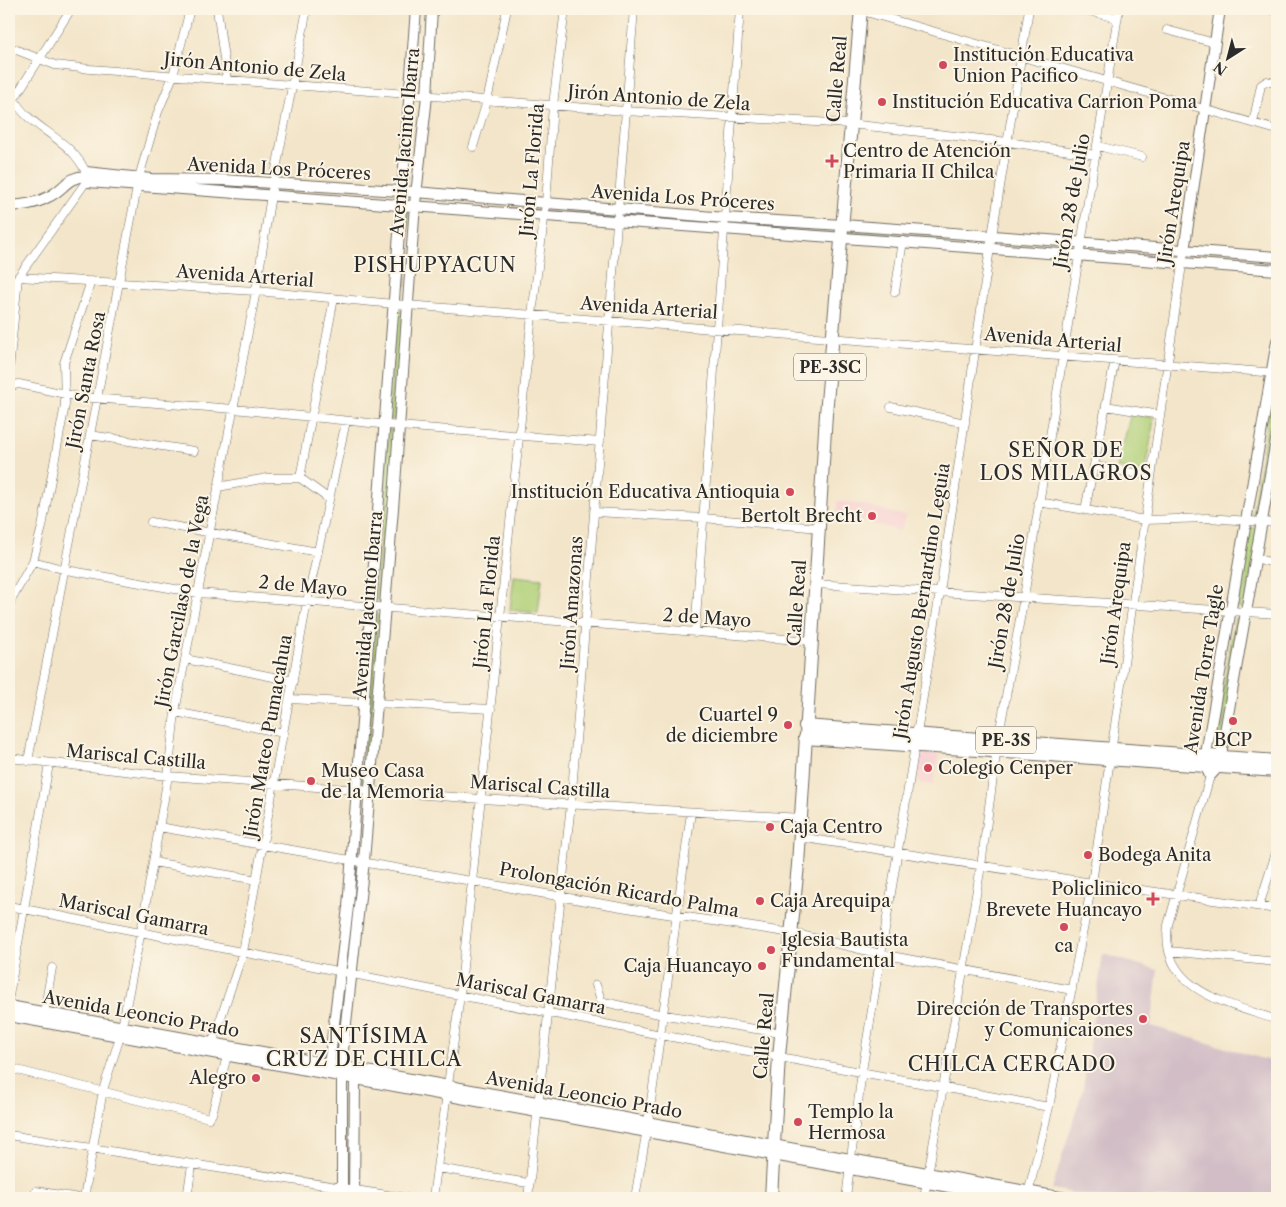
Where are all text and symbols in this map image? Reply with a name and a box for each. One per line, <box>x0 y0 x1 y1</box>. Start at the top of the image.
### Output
north arrow <box>1204 32 1254 82</box>
street label: Calle Real <box>822 35 852 123</box>
place label: Institución Educativa Union Pacifico <box>953 44 1134 87</box>
street label: Avenida Jacinto Ibarra <box>386 46 424 238</box>
street label: Jirón Antonio de Zela <box>160 48 348 86</box>
text: N <box>1210 58 1231 79</box>
marker: Institución Educativa Union Pacifico <box>937 59 949 71</box>
street label: Jirón Antonio de Zela <box>564 80 752 115</box>
place label: Institución Educativa Carrion Poma <box>892 91 1198 113</box>
marker: Institución Educativa Carrion Poma <box>876 96 888 108</box>
street label: Jirón La Florida <box>515 102 549 241</box>
street label: Jirón 28 de Julio <box>1049 132 1095 273</box>
street label: Jirón Arequipa <box>1153 138 1195 268</box>
place label: Centro de Atención Primaria II Chilca <box>843 140 1011 183</box>
street label: Avenida Los Próceres <box>186 153 371 185</box>
marker: Centro de Atención Primaria II Chilca <box>825 154 839 168</box>
street label: Avenida Los Próceres <box>590 181 775 215</box>
district label: PISHUPYACUN <box>353 253 517 277</box>
street label: Avenida Arterial <box>174 260 315 292</box>
street label: Avenida Arterial <box>578 292 719 324</box>
street label: Jirón Santa Rosa <box>61 309 110 454</box>
street label: Avenida Arterial <box>982 323 1123 357</box>
road number: PE-3SC <box>794 354 866 381</box>
district label: SEÑOR DE LOS MILAGROS <box>979 437 1153 485</box>
street label: Jirón Augusto Bernardino Leguia <box>889 461 955 744</box>
place label: Institución Educativa Antioquia <box>511 481 781 503</box>
marker: Institución Educativa Antioquia <box>784 486 796 498</box>
street label: Jirón Garcilaso de la Vega <box>150 492 214 712</box>
place label: Bertolt Brecht <box>741 505 863 527</box>
street label: Avenida Jacinto Ibarra <box>349 509 387 701</box>
marker: Bertolt Brecht <box>866 510 878 522</box>
street label: Jirón 28 de Julio <box>984 532 1030 673</box>
street label: Jirón La Florida <box>469 534 505 673</box>
street label: Jirón Amazonas <box>556 535 588 674</box>
street label: Jirón Arequipa <box>1096 539 1136 669</box>
street label: Calle Real <box>783 559 811 647</box>
street label: 2 de Mayo <box>258 571 348 601</box>
street label: Avenida Torre Tagle <box>1180 583 1228 756</box>
street label: 2 de Mayo <box>662 604 752 632</box>
street label: Jirón Mateo Pumacahua <box>239 632 297 842</box>
place label: Cuartel 9 de diciembre <box>666 704 778 747</box>
marker: BCP <box>1227 715 1239 727</box>
marker: Cuartel 9 de diciembre <box>782 719 794 731</box>
road number: PE-3S <box>976 726 1036 754</box>
place label: BCP <box>1214 729 1252 751</box>
street label: Mariscal Castilla <box>65 740 208 774</box>
place label: Colegio Cenper <box>938 757 1074 779</box>
place label: Museo Casa de la Memoria <box>321 760 445 803</box>
marker: Colegio Cenper <box>922 762 934 774</box>
street label: Mariscal Castilla <box>469 771 611 803</box>
marker: Museo Casa de la Memoria <box>305 775 317 787</box>
place label: Caja Centro <box>780 816 883 838</box>
marker: Caja Centro <box>764 821 776 833</box>
place label: Bodega Anita <box>1098 844 1212 866</box>
marker: Bodega Anita <box>1082 849 1094 861</box>
street label: Prolongación Ricardo Palma <box>497 858 741 922</box>
place label: Policlinico Brevete Huancayo <box>986 878 1142 921</box>
street label: Mariscal Gamarra <box>57 890 211 940</box>
place label: Caja Arequipa <box>770 890 891 912</box>
marker: Policlinico Brevete Huancayo <box>1146 892 1160 906</box>
marker: Caja Arequipa <box>754 895 766 907</box>
marker: ca <box>1058 921 1070 933</box>
place label: Iglesia Bautista Fundamental <box>781 929 909 972</box>
place label: ca <box>1055 935 1074 957</box>
marker: Iglesia Bautista Fundamental <box>765 944 777 956</box>
place label: Caja Huancayo <box>623 955 752 977</box>
marker: Caja Huancayo <box>756 960 768 972</box>
street label: Mariscal Gamarra <box>454 969 608 1019</box>
street label: Avenida Leoncio Prado <box>40 986 241 1042</box>
street label: Calle Real <box>749 992 779 1080</box>
place label: Dirección de Transportes y Comunicaiones <box>916 998 1133 1041</box>
marker: Dirección de Transportes y Comunicaiones <box>1137 1013 1149 1025</box>
district label: SANTÍSIMA CRUZ DE CHILCA <box>266 1023 462 1071</box>
district label: CHILCA CERCADO <box>908 1052 1116 1076</box>
place label: Alegro <box>188 1067 246 1089</box>
street label: Avenida Leoncio Prado <box>483 1067 684 1123</box>
marker: Alegro <box>250 1072 262 1084</box>
place label: Templo la Hermosa <box>808 1101 894 1144</box>
marker: Templo la Hermosa <box>792 1116 804 1128</box>

